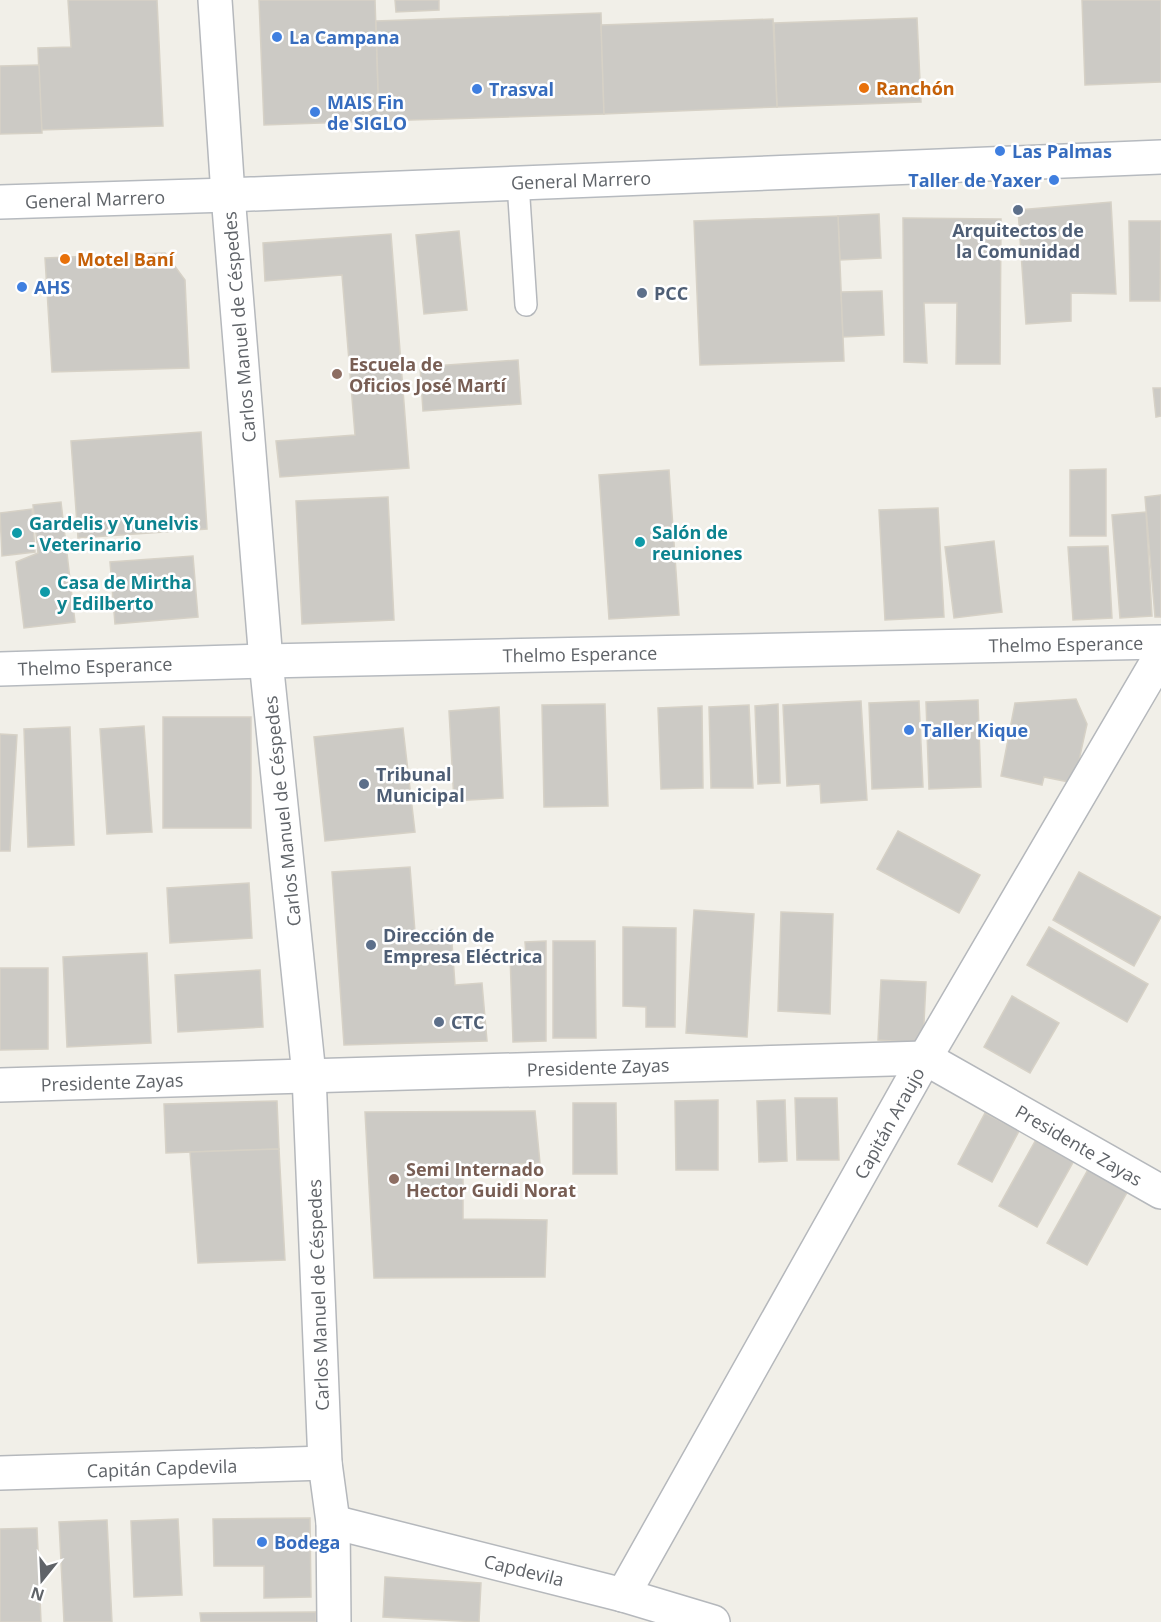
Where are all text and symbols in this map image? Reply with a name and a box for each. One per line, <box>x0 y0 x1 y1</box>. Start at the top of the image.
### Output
place label: La Campana <box>289 25 400 49</box>
marker: La Campana <box>270 30 284 44</box>
place label: Ranchón <box>876 76 955 100</box>
place label: Trasval <box>489 77 554 101</box>
marker: Ranchón <box>857 81 871 95</box>
marker: Trasval <box>470 82 484 96</box>
place label: MAIS Fin de SIGLO <box>327 90 407 135</box>
marker: MAIS Fin de SIGLO <box>308 105 322 119</box>
place label: Las Palmas <box>1012 139 1112 163</box>
marker: Las Palmas <box>993 144 1007 158</box>
street label: General Marrero <box>511 166 651 194</box>
place label: Taller de Yaxer <box>908 168 1042 192</box>
marker: Taller de Yaxer <box>1047 173 1061 187</box>
street label: General Marrero <box>25 185 165 213</box>
marker: Arquitectos de la Comunidad <box>1011 203 1025 217</box>
street label: Carlos Manuel de Céspedes <box>217 211 261 443</box>
place label: Arquitectos de la Comunidad <box>952 218 1084 263</box>
place label: Motel Baní <box>77 247 176 271</box>
marker: Motel Baní <box>58 252 72 266</box>
place label: AHS <box>34 275 70 299</box>
marker: AHS <box>15 280 29 294</box>
place label: PCC <box>654 281 688 305</box>
marker: PCC <box>635 286 649 300</box>
place label: Escuela de Oficios José Martí <box>349 352 507 397</box>
marker: Escuela de Oficios José Martí <box>330 367 344 381</box>
place label: Gardelis y Yunelvis - Veterinario <box>29 511 198 556</box>
place label: Salón de reuniones <box>652 520 743 565</box>
marker: Gardelis y Yunelvis - Veterinario <box>10 526 24 540</box>
marker: Salón de reuniones <box>633 535 647 549</box>
place label: Casa de Mirtha y Edilberto <box>57 570 192 615</box>
marker: Casa de Mirtha y Edilberto <box>38 585 52 599</box>
street label: Thelmo Esperance <box>988 631 1144 657</box>
street label: Thelmo Esperance <box>502 641 658 667</box>
street label: Thelmo Esperance <box>17 651 173 681</box>
street label: Carlos Manuel de Céspedes <box>258 695 306 927</box>
place label: Taller Kique <box>921 718 1028 742</box>
marker: Taller Kique <box>902 723 916 737</box>
place label: Tribunal Municipal <box>376 762 465 807</box>
marker: Tribunal Municipal <box>357 777 371 791</box>
place label: Dirección de Empresa Eléctrica <box>383 923 543 968</box>
marker: Dirección de Empresa Eléctrica <box>364 938 378 952</box>
place label: CTC <box>451 1010 484 1034</box>
marker: CTC <box>432 1015 446 1029</box>
street label: Presidente Zayas <box>526 1053 670 1081</box>
street label: Capitán Araujo <box>848 1063 930 1183</box>
street label: Presidente Zayas <box>40 1068 184 1096</box>
street label: Presidente Zayas <box>1011 1099 1147 1191</box>
place label: Semi Internado Hector Guidi Norat <box>406 1157 576 1202</box>
marker: Semi Internado Hector Guidi Norat <box>387 1172 401 1186</box>
street label: Carlos Manuel de Céspedes <box>302 1179 334 1411</box>
street label: Capitán Capdevila <box>86 1453 238 1483</box>
place label: Bodega <box>274 1530 340 1554</box>
marker: Bodega <box>255 1535 269 1549</box>
street label: Capdevila <box>482 1548 566 1592</box>
north arrow <box>12 1550 72 1610</box>
text: N <box>28 1582 47 1607</box>

